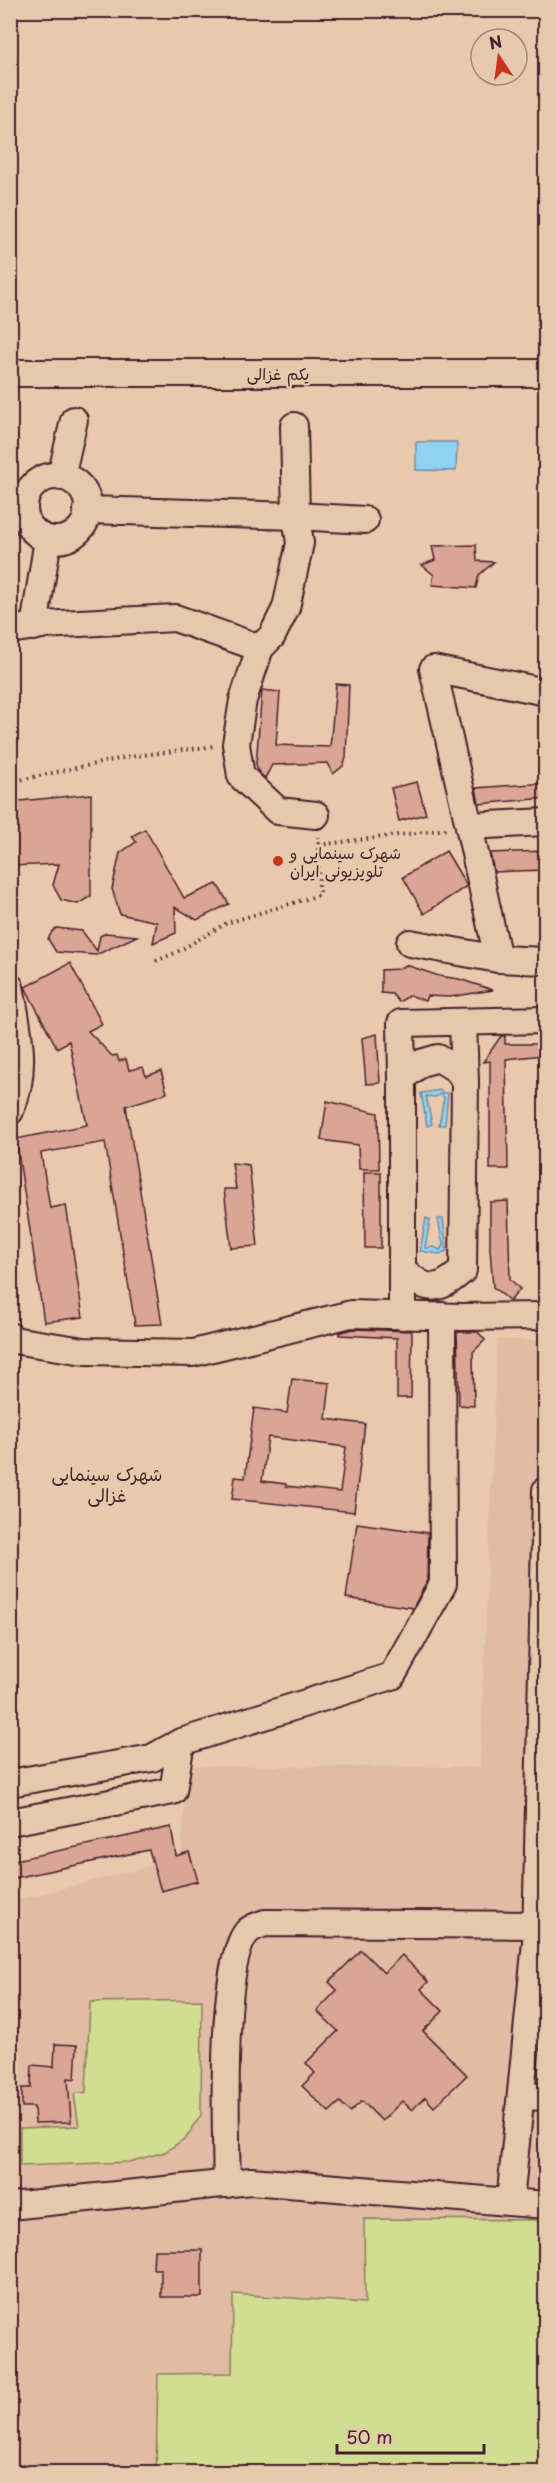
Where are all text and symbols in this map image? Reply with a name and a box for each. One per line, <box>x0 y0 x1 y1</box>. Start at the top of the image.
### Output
north arrow <box>469 27 529 87</box>
text: N <box>487 28 504 55</box>
street label: یکم غزالی <box>247 361 309 387</box>
place label: شهرک سینمایی و تلویزیونی ایران <box>288 840 401 882</box>
marker: شهرک سینمایی و تلویزیونی ایران <box>271 854 285 868</box>
district label: شهرک سینمایی غزالی <box>52 1460 162 1508</box>
scale bar <box>337 2417 484 2455</box>
text: 50 m <box>346 2423 393 2450</box>

